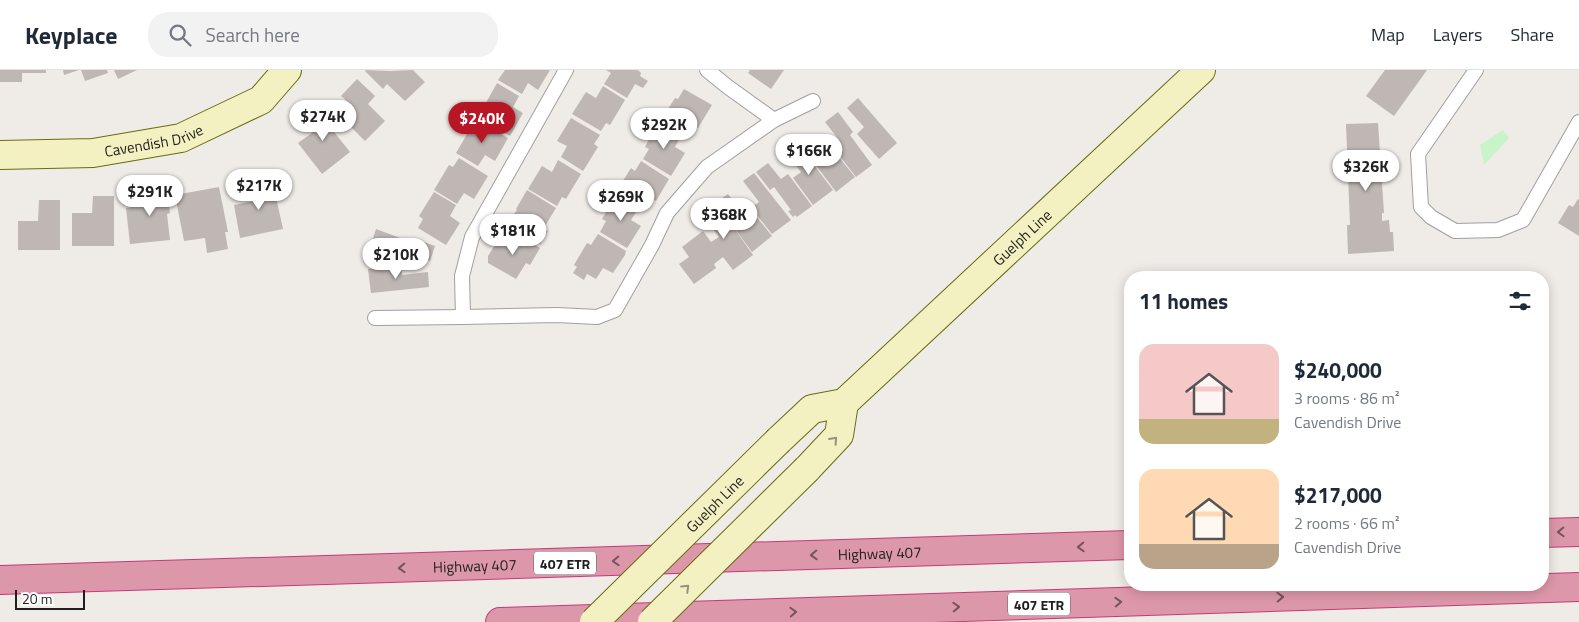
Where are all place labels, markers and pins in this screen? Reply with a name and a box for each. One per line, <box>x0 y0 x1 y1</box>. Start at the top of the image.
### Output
pin: $274K <box>288 100 358 142</box>
pin: $240K <box>447 102 517 144</box>
pin: $292K <box>629 108 699 150</box>
pin: $166K <box>774 134 844 176</box>
pin: $326K <box>1331 150 1401 192</box>
pin: $217K <box>224 168 294 211</box>
pin: $291K <box>115 174 185 217</box>
pin: $269K <box>586 180 656 222</box>
pin: $368K <box>689 198 759 240</box>
pin: $181K <box>478 214 548 256</box>
pin: $210K <box>361 238 431 280</box>

